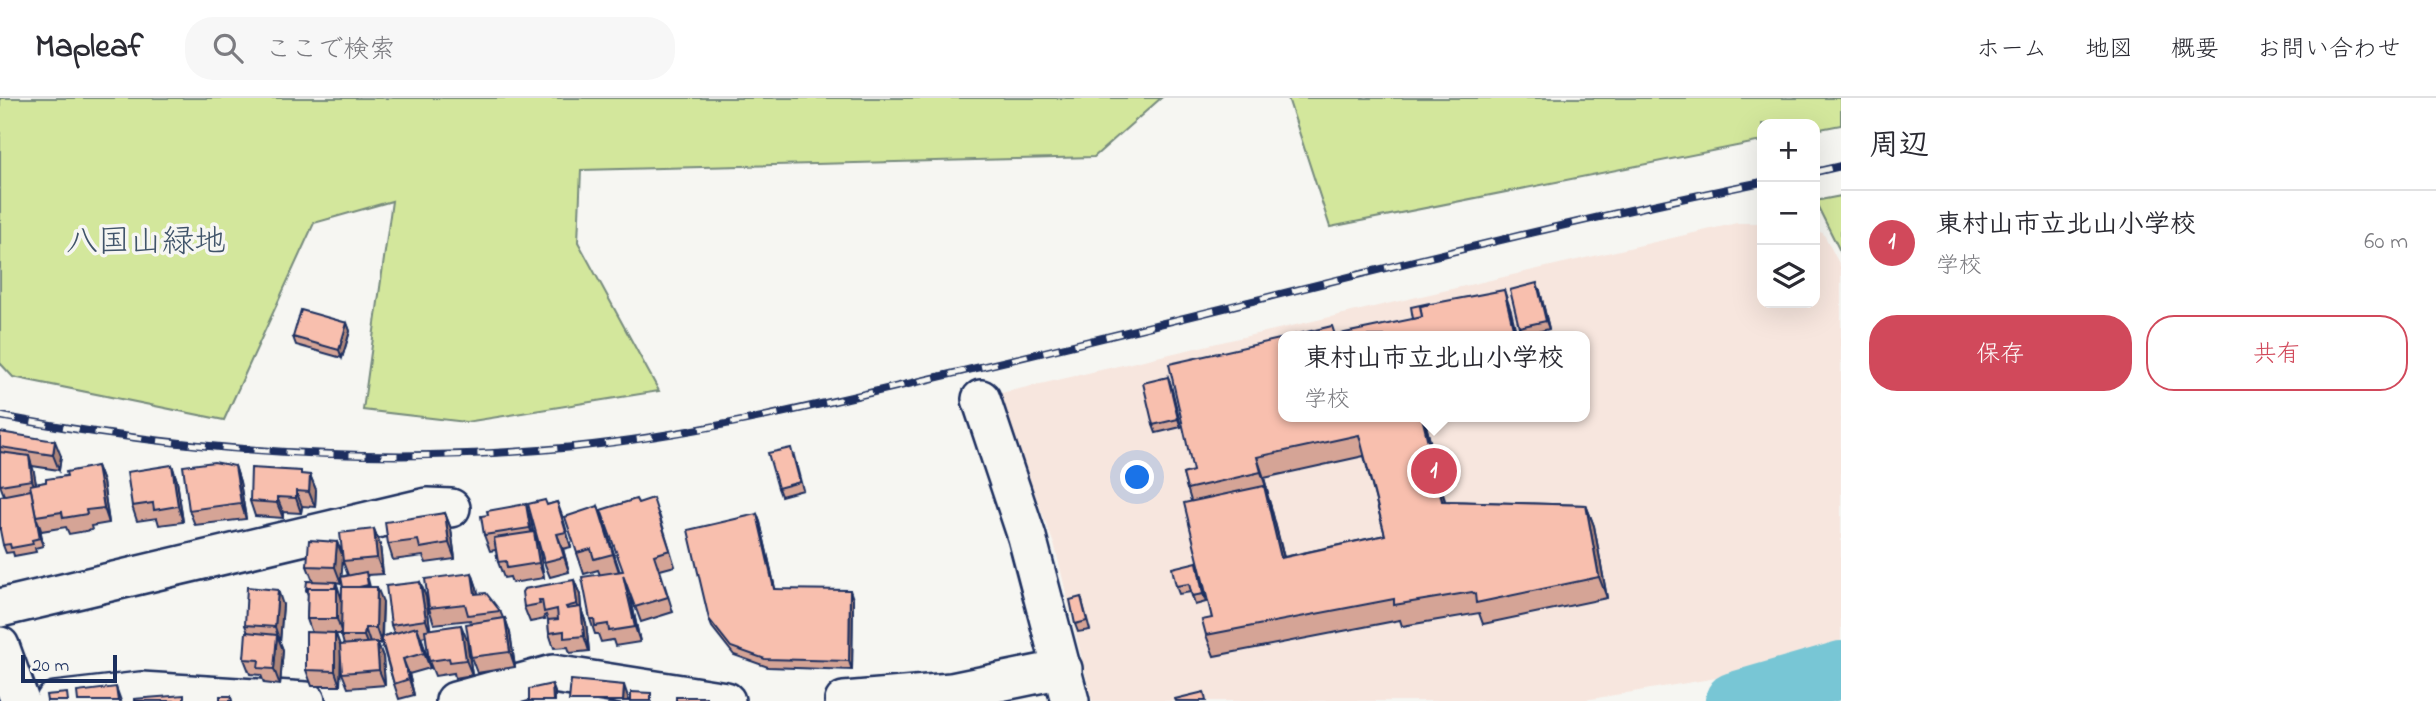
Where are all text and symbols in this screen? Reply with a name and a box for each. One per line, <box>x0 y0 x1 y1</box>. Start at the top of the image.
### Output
search box <box>185 17 675 80</box>
text: Mapleaf <box>35 24 143 72</box>
icon: search <box>209 29 247 67</box>
text: ここで検索 <box>265 32 395 70</box>
text: ホーム <box>1976 33 2047 68</box>
text: 地図 <box>2085 33 2133 68</box>
text: 概要 <box>2171 33 2219 68</box>
text: お問い合わせ <box>2257 33 2401 68</box>
map controls <box>1757 119 1820 308</box>
button: + <box>1757 119 1820 182</box>
text: 周辺 <box>1869 125 1929 169</box>
button: − <box>1757 182 1820 245</box>
text: 東村山市立北山小学校 <box>1936 207 2196 245</box>
park label: 八国山緑地 <box>66 220 226 267</box>
text: 1 <box>1888 226 1896 259</box>
text: 60 m <box>2364 226 2408 259</box>
button: layers <box>1757 245 1820 308</box>
text: 学校 <box>1936 250 1982 283</box>
button: 保存 <box>1869 315 2132 391</box>
button: 共有 <box>2146 315 2408 391</box>
popup <box>1278 331 1590 422</box>
text: 東村山市立北山小学校 <box>1304 341 1564 379</box>
text: 学校 <box>1304 384 1350 417</box>
pin: 1 <box>1411 445 1457 497</box>
your location <box>1120 460 1154 494</box>
scale bar <box>21 652 117 684</box>
text: 20 m <box>32 653 69 680</box>

